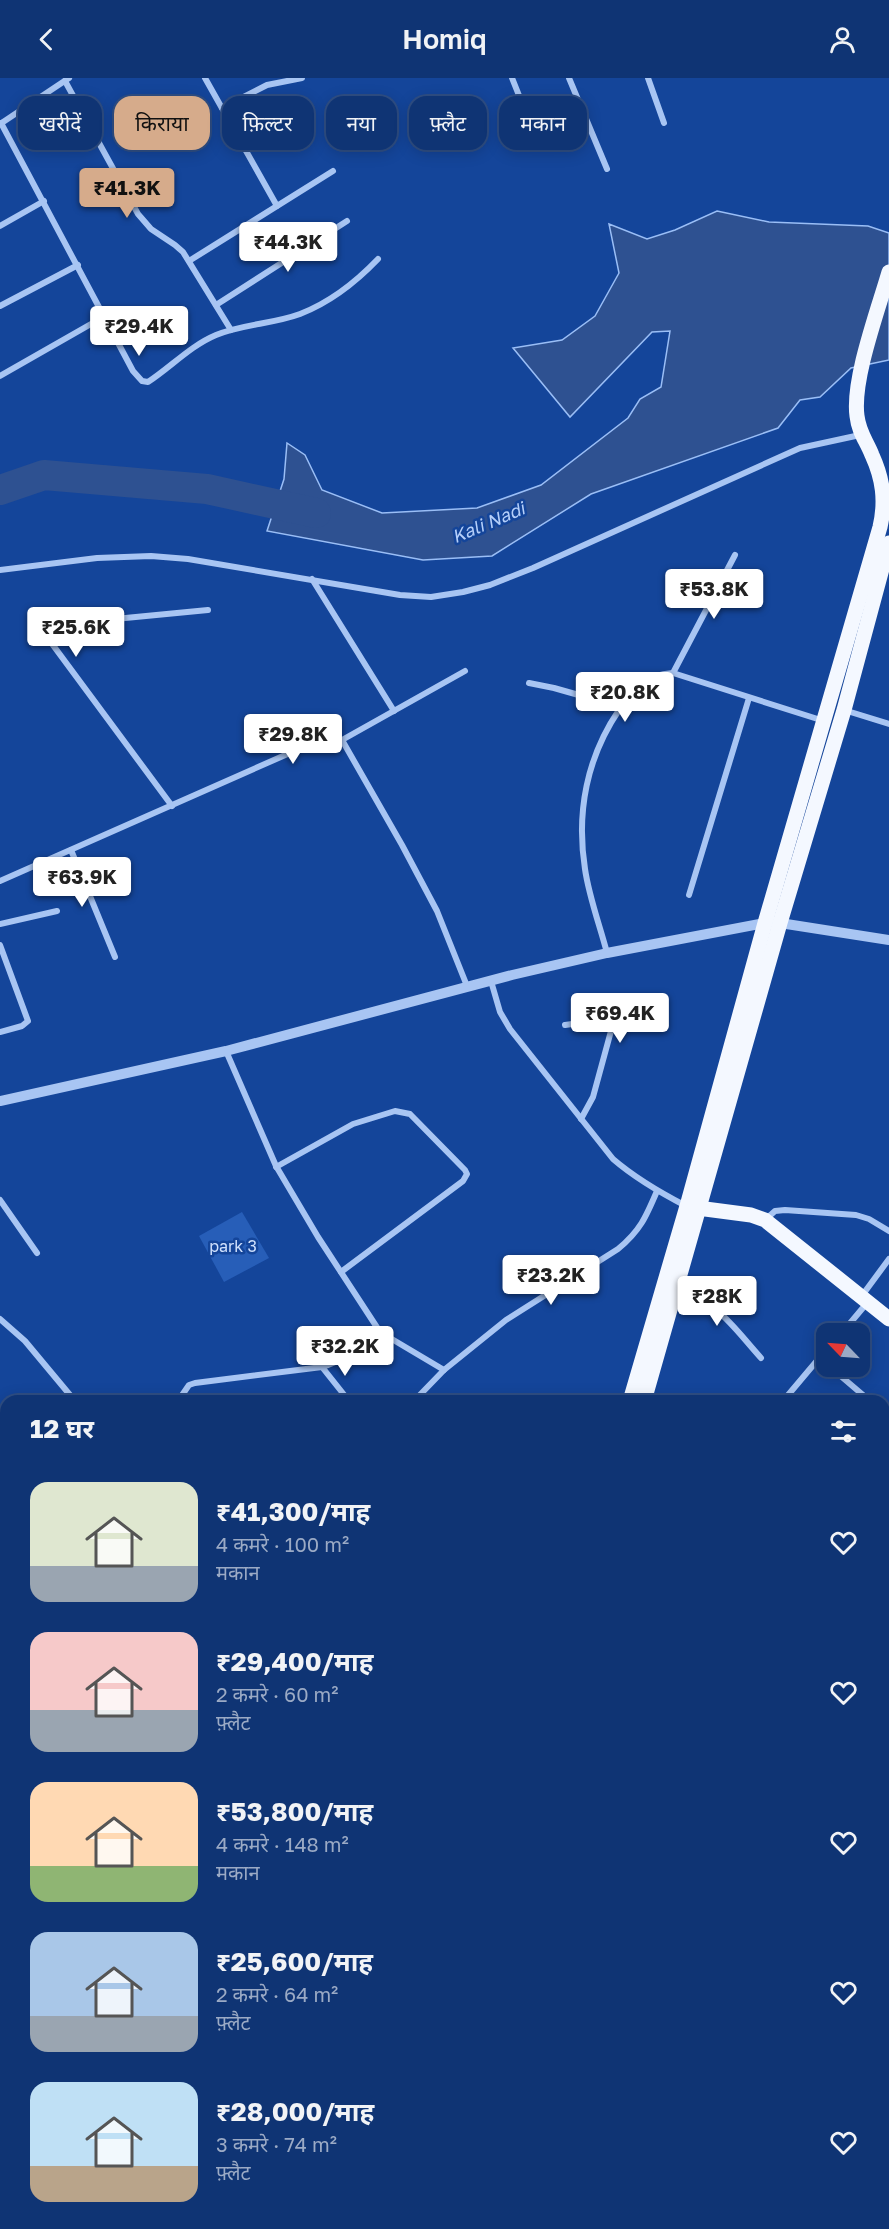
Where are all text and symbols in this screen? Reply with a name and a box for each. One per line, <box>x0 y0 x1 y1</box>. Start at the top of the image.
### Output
icon: back <box>30 23 63 56</box>
text: Homiq <box>402 23 487 55</box>
icon: person <box>826 23 859 56</box>
chip: खरीदें <box>18 96 102 150</box>
chip: किराया <box>114 96 210 150</box>
chip: फ़िल्टर <box>222 96 314 150</box>
chip: नया <box>326 96 397 150</box>
chip: फ़्लैट <box>409 96 487 150</box>
chip: मकान <box>499 96 587 150</box>
pin: ₹41.3K <box>78 168 176 219</box>
text: ₹41.3K <box>93 175 161 199</box>
pin: ₹44.3K <box>239 222 337 273</box>
text: ₹44.3K <box>253 229 323 253</box>
pin: ₹29.4K <box>90 306 188 357</box>
text: ₹29.4K <box>104 313 174 337</box>
water label: Kali Nadi <box>448 496 530 547</box>
pin: ₹53.8K <box>665 569 763 620</box>
text: ₹53.8K <box>679 576 749 600</box>
pin: ₹25.6K <box>27 607 125 658</box>
text: ₹25.6K <box>41 614 111 638</box>
pin: ₹20.8K <box>576 672 674 723</box>
text: ₹20.8K <box>590 679 660 703</box>
pin: ₹29.8K <box>244 714 342 765</box>
text: ₹29.8K <box>258 721 328 745</box>
pin: ₹63.9K <box>33 857 131 908</box>
text: ₹63.9K <box>47 864 117 888</box>
pin: ₹69.4K <box>571 993 669 1044</box>
text: ₹69.4K <box>585 1000 655 1024</box>
park label: park 3 <box>209 1236 257 1256</box>
pin: ₹23.2K <box>502 1255 600 1306</box>
text: ₹23.2K <box>517 1262 585 1286</box>
pin: ₹28K <box>681 1276 753 1327</box>
text: ₹28K <box>692 1283 742 1307</box>
north arrow <box>816 1323 870 1377</box>
map controls <box>816 1323 870 1377</box>
pin: ₹32.2K <box>296 1326 394 1377</box>
text: ₹32.2K <box>311 1333 379 1357</box>
text: 12 घर <box>30 1413 94 1444</box>
icon: filters <box>827 1415 860 1448</box>
text: ₹41,300/माह <box>216 1496 370 1527</box>
icon: home <box>78 1506 150 1578</box>
icon: heart <box>827 1526 860 1559</box>
text: 4 कमरे · 100 m² <box>216 1532 349 1556</box>
text: मकान <box>216 1560 260 1584</box>
text: ₹29,400/माह <box>216 1646 373 1677</box>
icon: home <box>78 1656 150 1728</box>
icon: heart <box>827 1676 860 1709</box>
text: 2 कमरे · 60 m² <box>216 1682 339 1706</box>
text: फ़्लैट <box>216 1710 251 1734</box>
text: ₹53,800/माह <box>216 1796 373 1827</box>
icon: home <box>78 1806 150 1878</box>
icon: heart <box>827 1826 860 1859</box>
text: 4 कमरे · 148 m² <box>216 1832 349 1856</box>
text: मकान <box>216 1860 260 1884</box>
text: ₹25,600/माह <box>216 1946 373 1977</box>
icon: home <box>78 1956 150 2028</box>
icon: heart <box>827 1976 860 2009</box>
text: 2 कमरे · 64 m² <box>216 1982 338 2006</box>
text: फ़्लैट <box>216 2010 251 2034</box>
text: ₹28,000/माह <box>216 2096 374 2127</box>
icon: home <box>78 2106 150 2178</box>
icon: heart <box>827 2126 860 2159</box>
text: 3 कमरे · 74 m² <box>216 2132 337 2156</box>
text: फ़्लैट <box>216 2160 251 2184</box>

